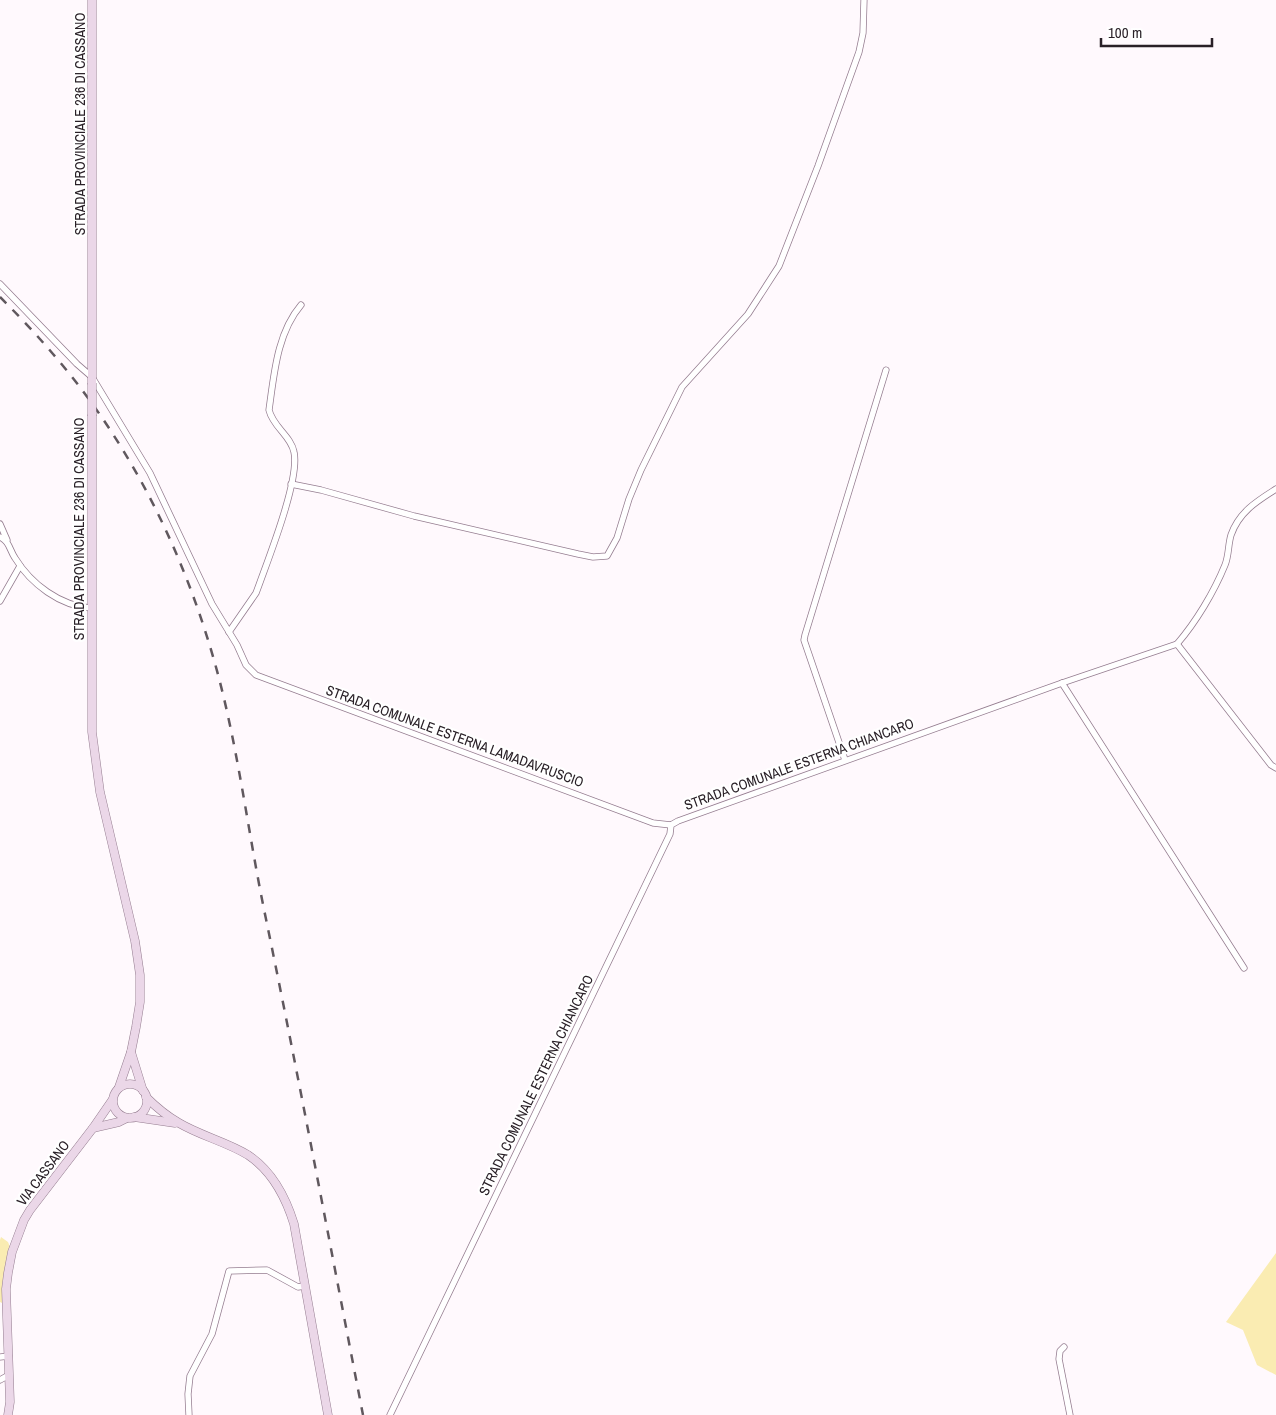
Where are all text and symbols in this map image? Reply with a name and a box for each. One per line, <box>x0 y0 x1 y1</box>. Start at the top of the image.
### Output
street label: STRADA PROVINCIALE 236 DI CASSANO <box>71 13 89 235</box>
scale bar <box>1101 15 1212 47</box>
text: 100 m <box>1108 22 1142 43</box>
street label: STRADA PROVINCIALE 236 DI CASSANO <box>70 418 88 640</box>
street label: STRADA COMUNALE ESTERNA LAMADAVRUSCIO <box>324 681 586 791</box>
street label: STRADA COMUNALE ESTERNA CHIANCARO <box>682 714 916 814</box>
street label: STRADA COMUNALE ESTERNA CHIANCARO <box>475 972 597 1198</box>
street label: VIA CASSANO <box>13 1137 73 1209</box>

